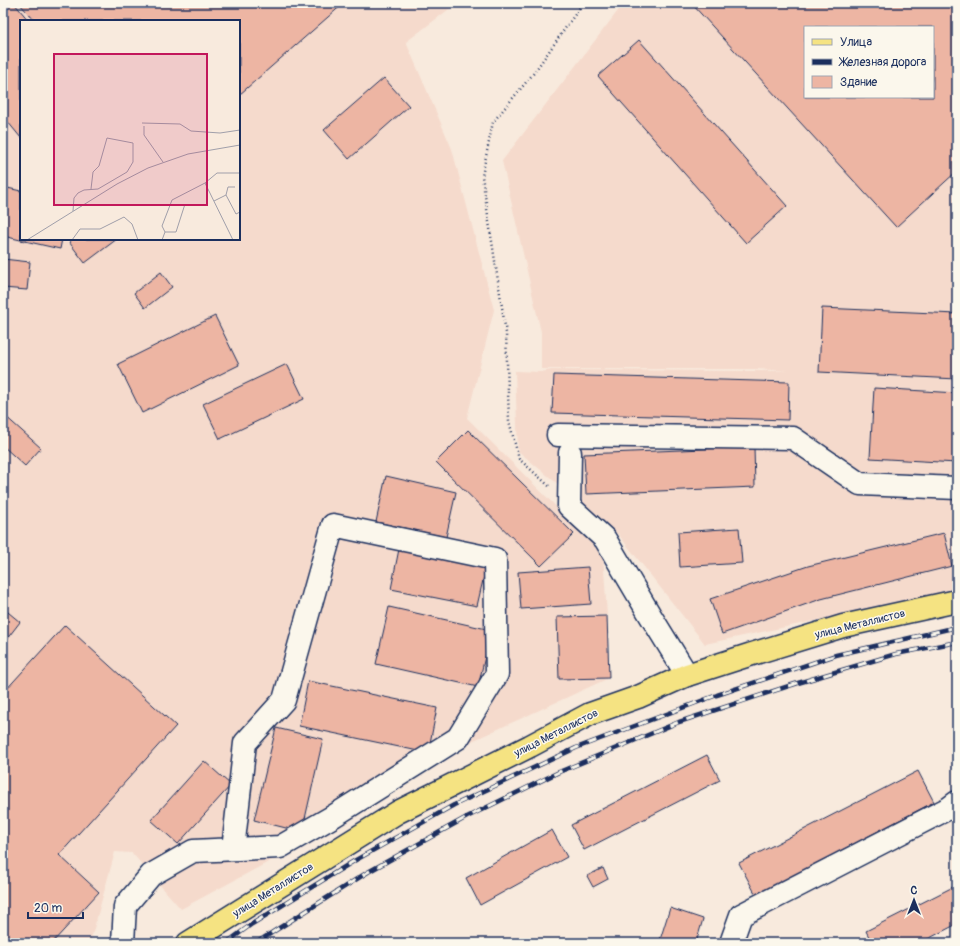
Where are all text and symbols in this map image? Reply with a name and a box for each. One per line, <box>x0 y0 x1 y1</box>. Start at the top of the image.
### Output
inset map <box>20 20 240 240</box>
legend <box>804 26 934 98</box>
text: Улица <box>840 35 872 50</box>
text: Железная дорога <box>838 55 927 70</box>
text: Здание <box>840 75 877 90</box>
street label: улица Металлистов <box>813 607 906 642</box>
street label: улица Металлистов <box>511 706 600 760</box>
street label: улица Металлистов <box>230 860 316 921</box>
north arrow <box>894 880 934 920</box>
text: С <box>911 884 918 897</box>
scale bar <box>28 894 83 920</box>
text: 20 m <box>34 901 63 916</box>

